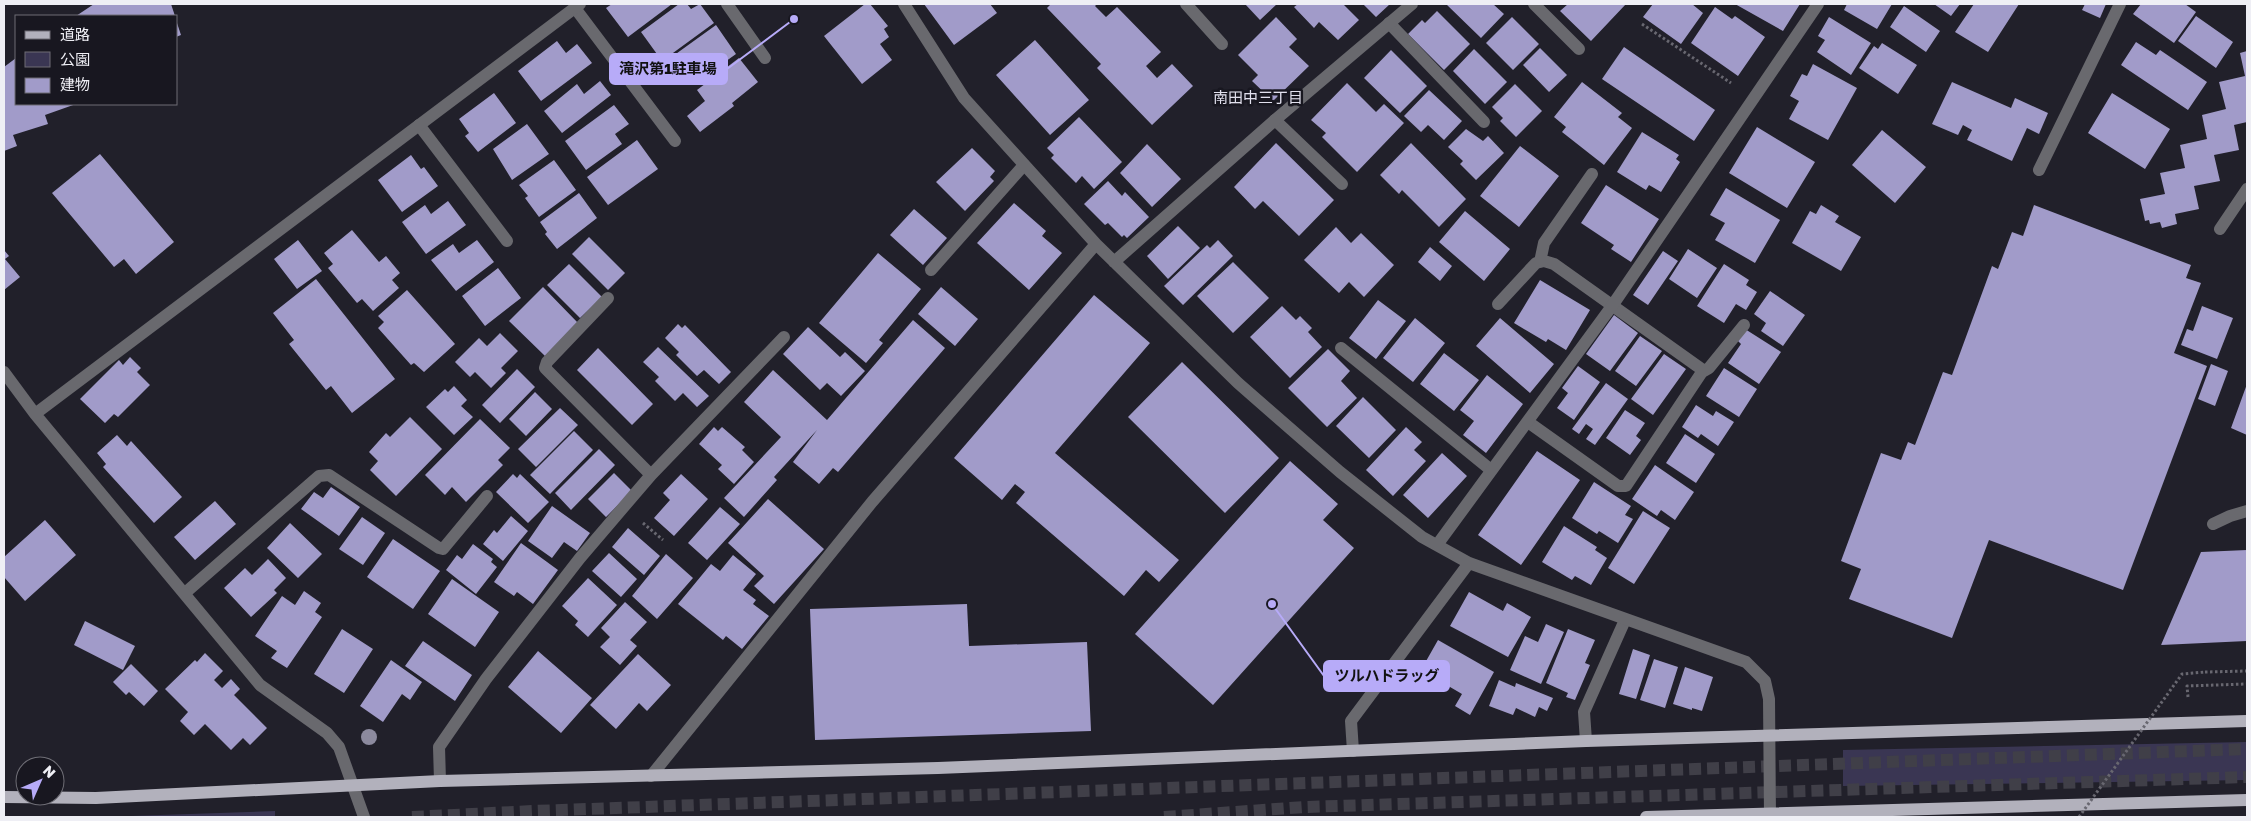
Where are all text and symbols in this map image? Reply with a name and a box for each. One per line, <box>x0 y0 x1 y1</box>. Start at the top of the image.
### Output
legend <box>15 15 178 105</box>
text: 道路 <box>60 25 90 43</box>
text: 公園 <box>60 50 90 68</box>
callout: 滝沢第1駐車場 <box>610 54 727 84</box>
text: 滝沢第1駐車場 <box>619 59 717 77</box>
text: 建物 <box>60 75 90 93</box>
district label: 南田中三丁目 <box>1213 88 1303 106</box>
callout: ツルハドラッグ <box>1324 661 1449 691</box>
text: ツルハドラッグ <box>1334 666 1440 684</box>
north arrow <box>15 756 65 806</box>
text: N <box>40 762 59 781</box>

